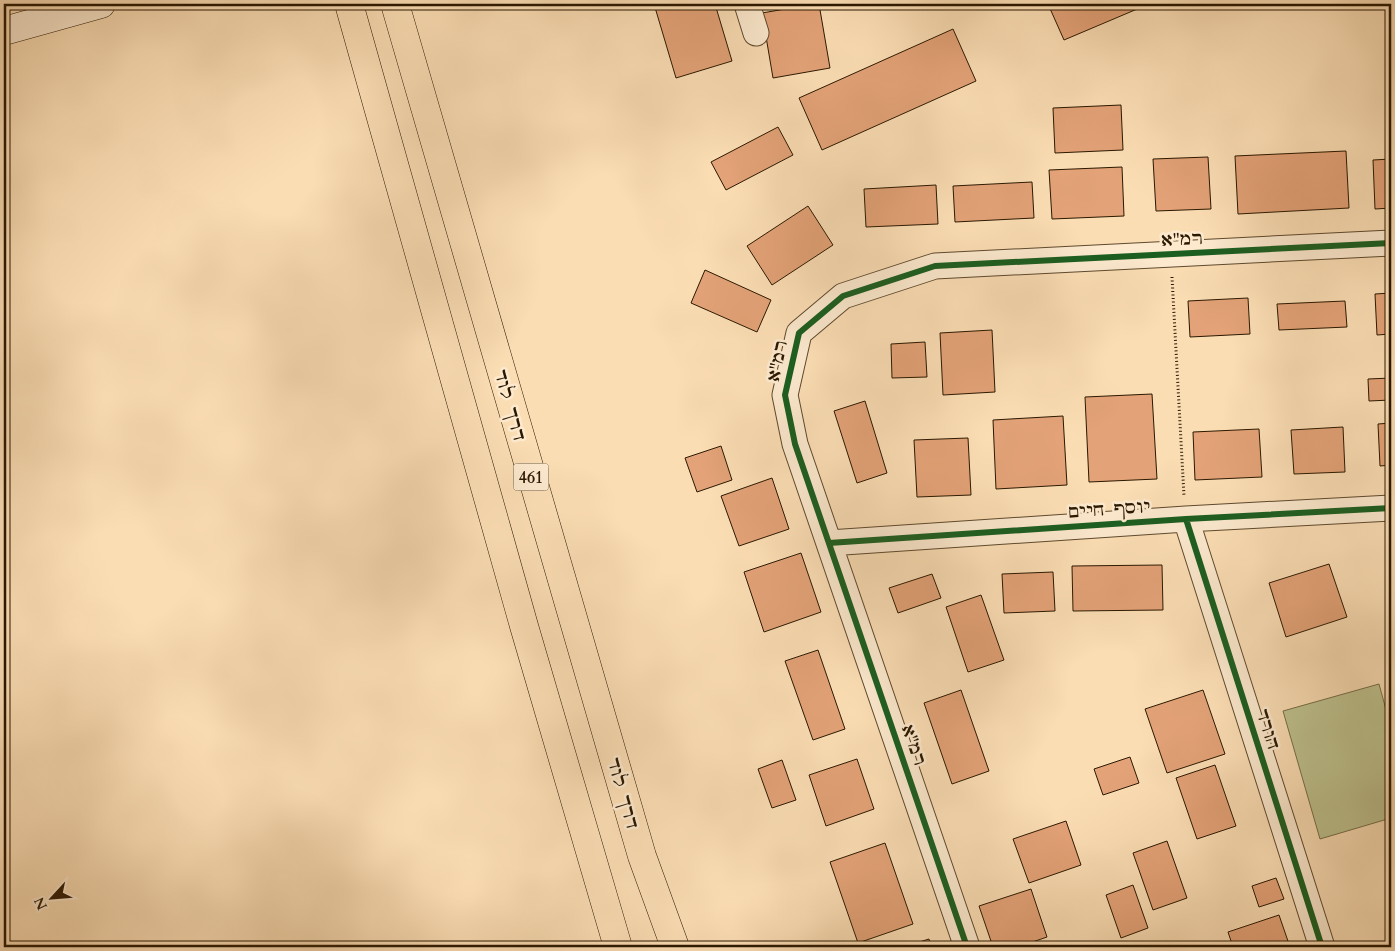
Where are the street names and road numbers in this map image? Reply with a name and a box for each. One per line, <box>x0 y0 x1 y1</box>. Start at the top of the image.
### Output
street label: רמ"א <box>1161 226 1203 253</box>
street label: רמ"א <box>761 338 794 384</box>
street label: דרך לוד <box>487 366 532 444</box>
road number: 461 <box>514 464 548 491</box>
street label: יוסף חיים <box>1067 494 1151 525</box>
street label: הורד <box>1249 706 1286 753</box>
street label: רמ"א <box>895 721 932 769</box>
street label: דרך לוד <box>600 754 645 832</box>

